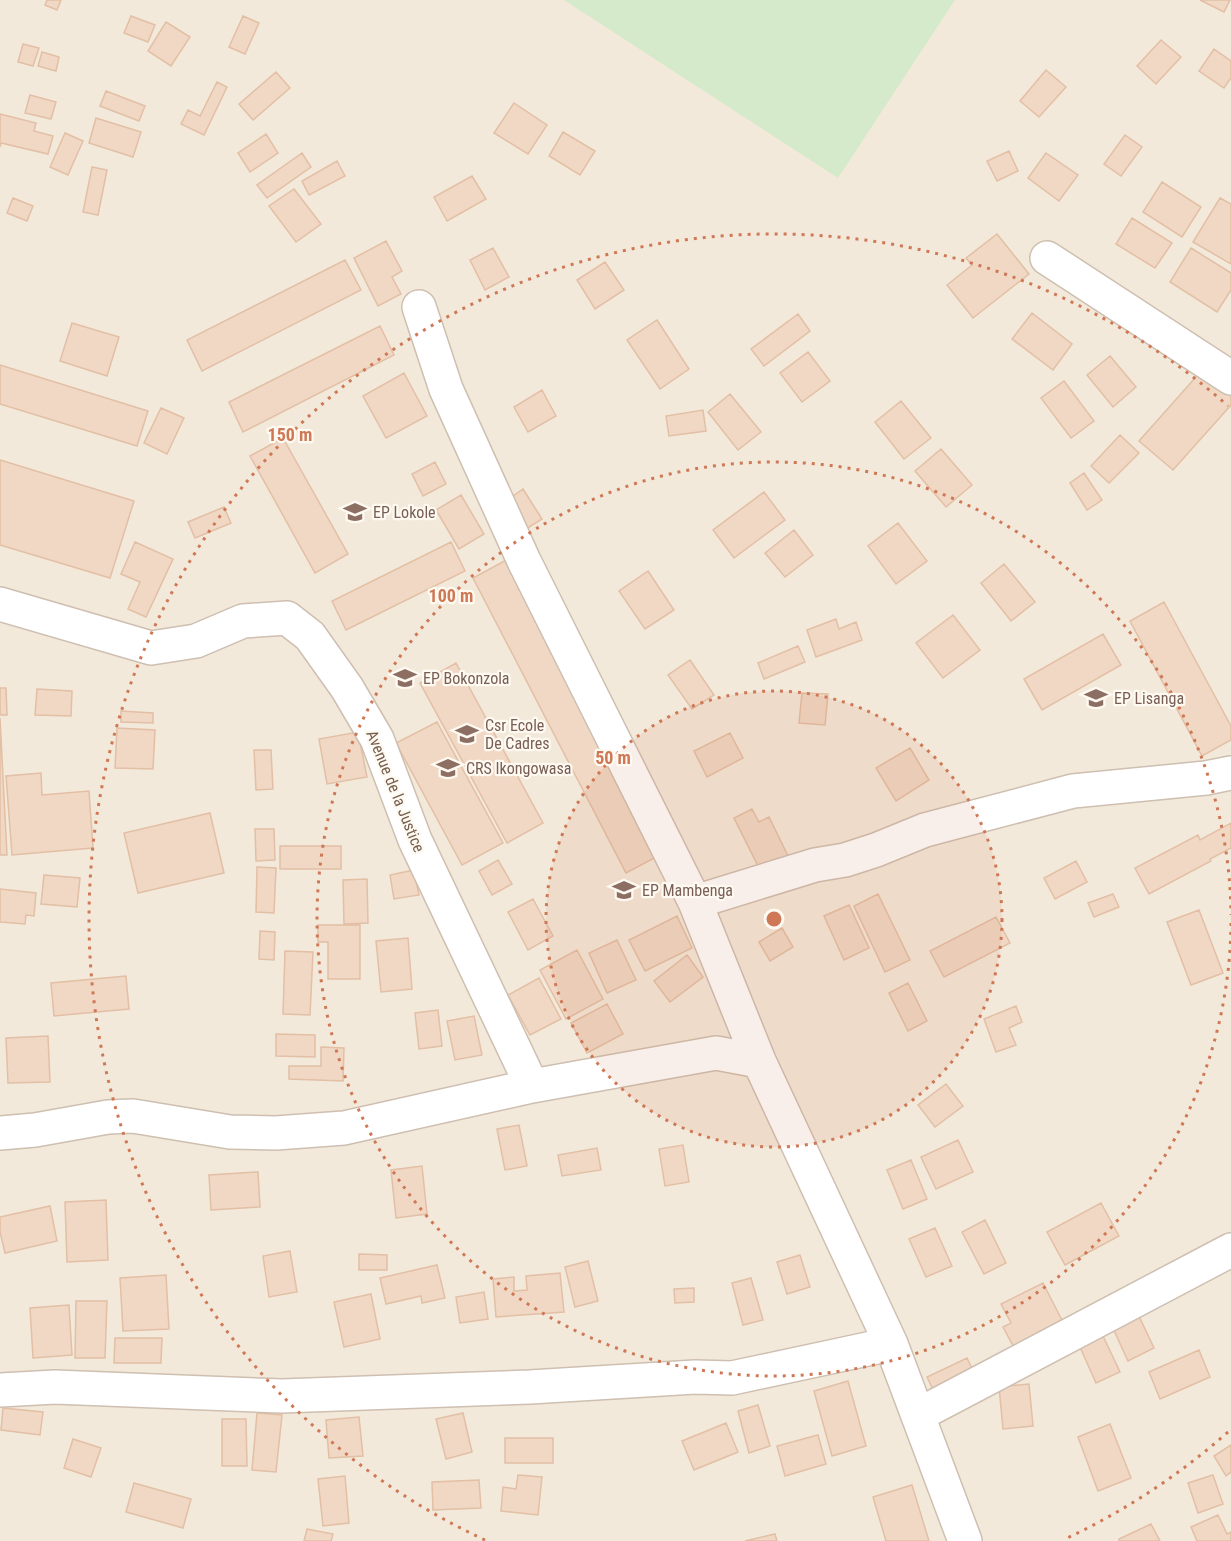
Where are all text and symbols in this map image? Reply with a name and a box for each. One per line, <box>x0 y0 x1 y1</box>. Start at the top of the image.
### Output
text: 150 m <box>268 424 312 445</box>
school or university icon: EP Lokole <box>342 499 368 525</box>
place label: EP Lokole <box>373 503 436 522</box>
text: 100 m <box>429 585 473 606</box>
school or university icon: EP Bokonzola <box>392 665 418 691</box>
place label: EP Bokonzola <box>423 669 510 688</box>
school or university icon: EP Lisanga <box>1083 685 1109 711</box>
place label: EP Lisanga <box>1114 689 1184 708</box>
place label: Csr Ecole De Cadres <box>485 716 550 753</box>
school or university icon: Csr Ecole De Cadres <box>454 721 480 747</box>
street label: Avenue de la Justice <box>362 727 429 855</box>
text: 50 m <box>595 747 631 768</box>
school or university icon: CRS Ikongowasa <box>435 755 461 781</box>
place label: CRS Ikongowasa <box>466 759 571 778</box>
school or university icon: EP Mambenga <box>611 877 637 903</box>
place label: EP Mambenga <box>642 881 733 900</box>
centre of rings <box>764 909 784 929</box>

